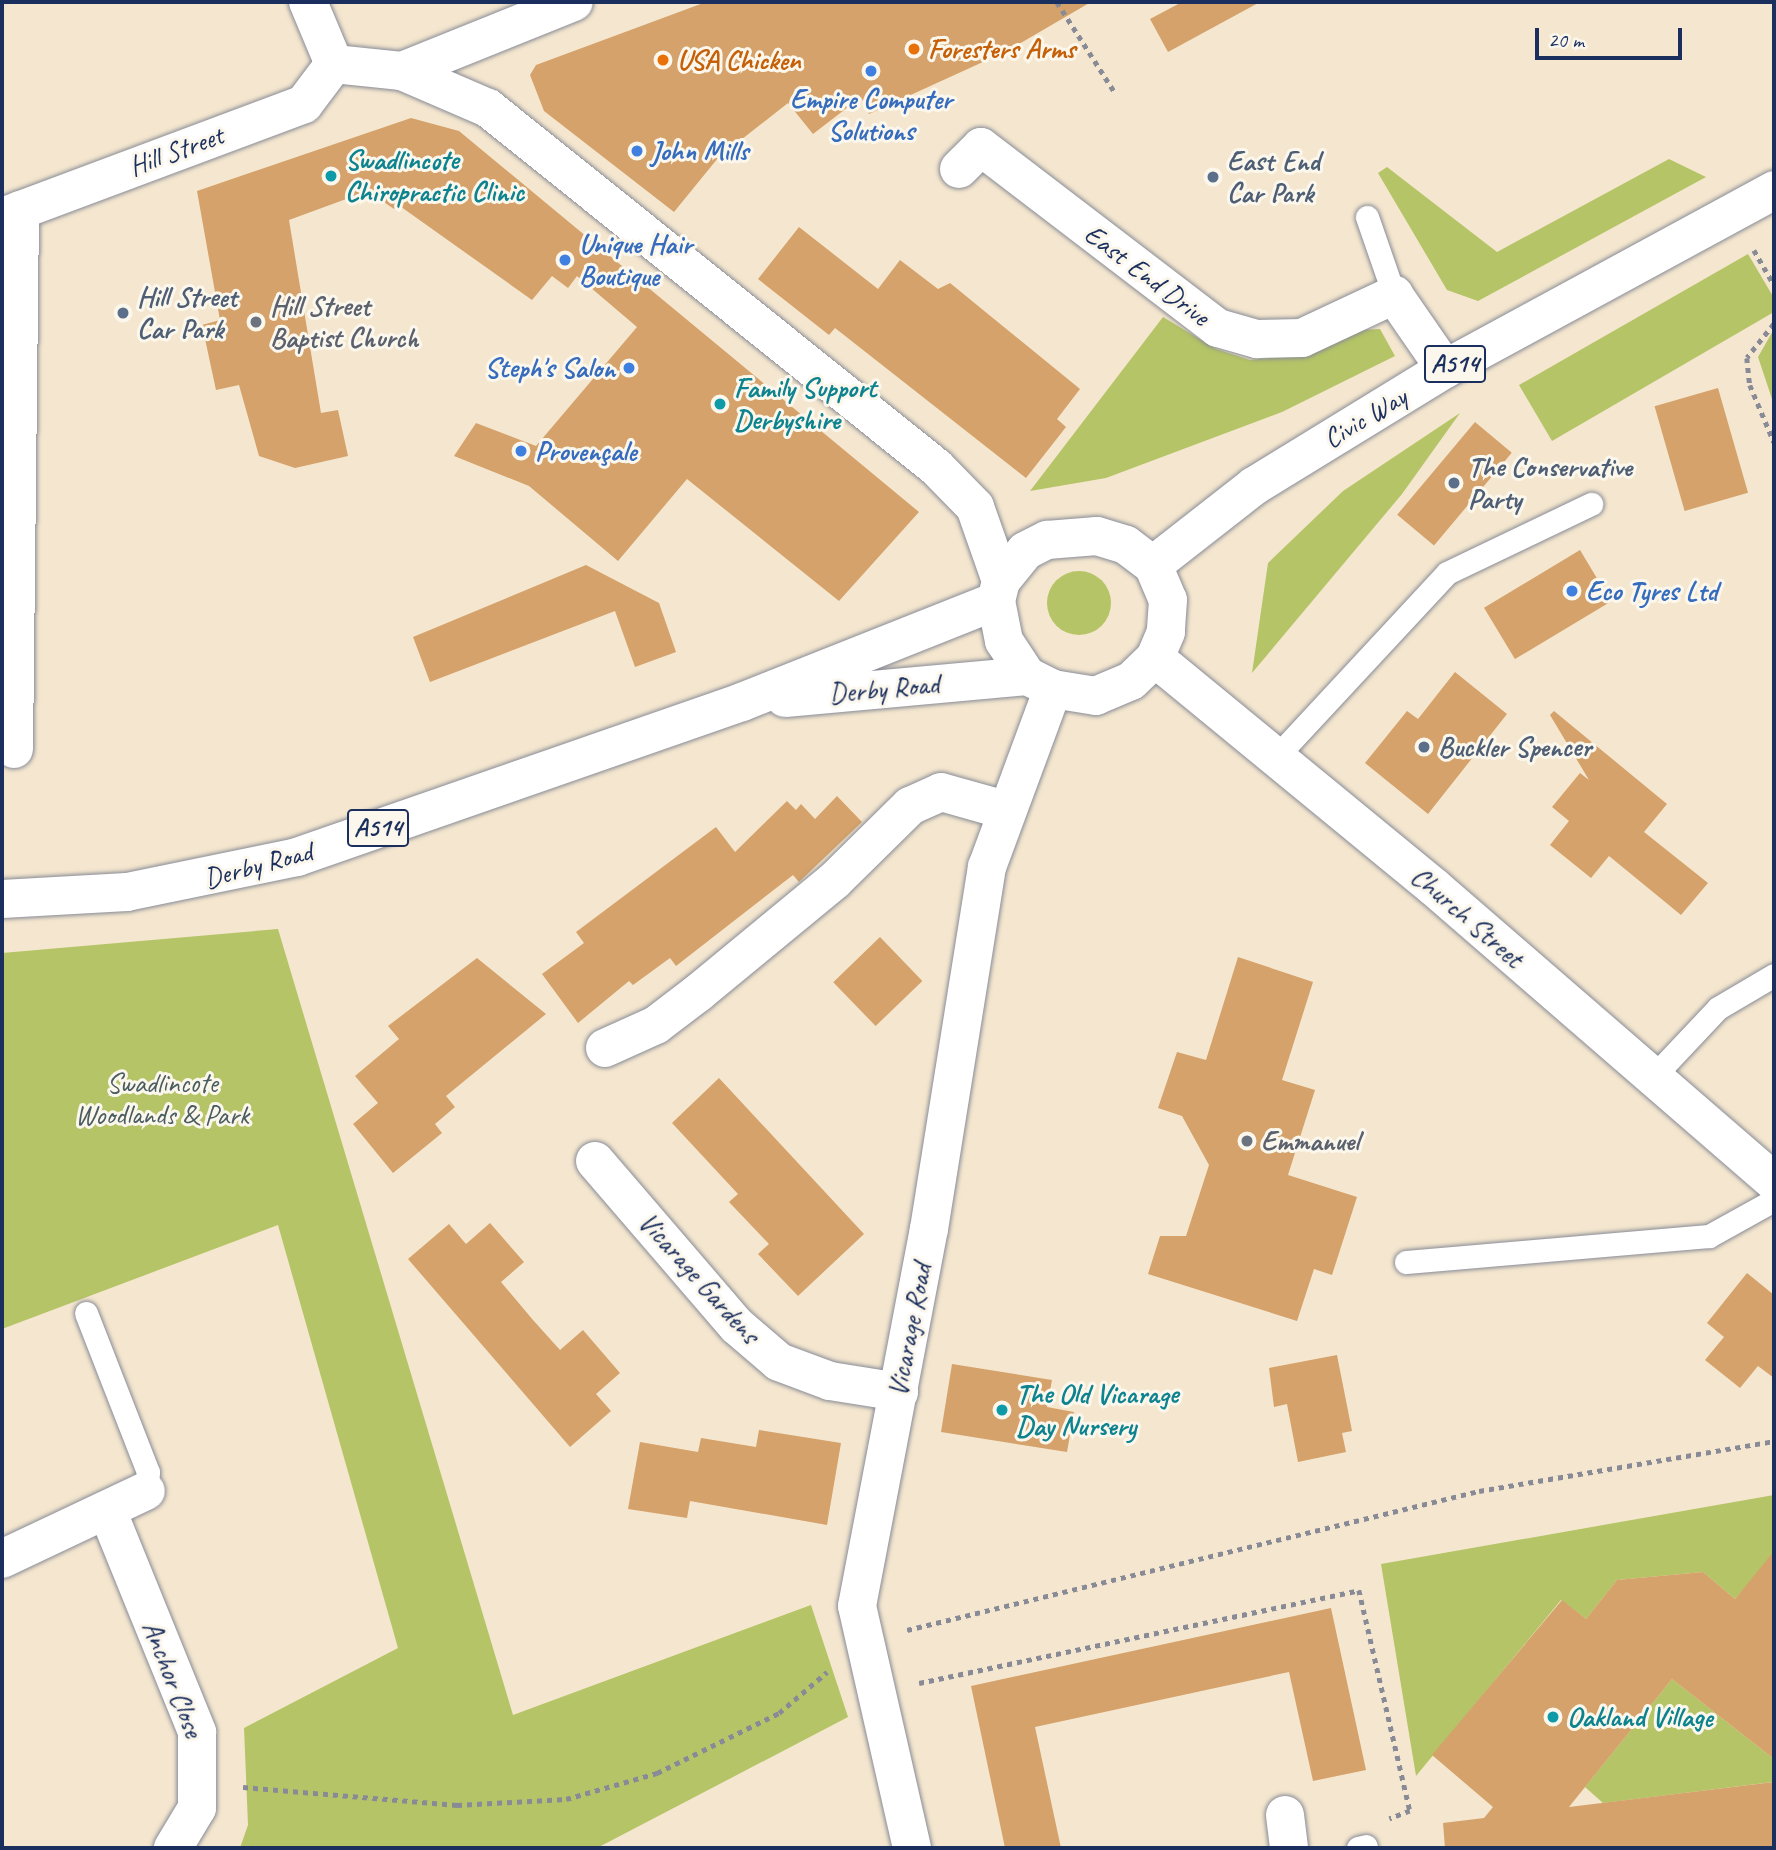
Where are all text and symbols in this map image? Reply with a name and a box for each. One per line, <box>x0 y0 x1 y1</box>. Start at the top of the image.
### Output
scale bar <box>1538 14 1685 58</box>
text: 20 m <box>1548 27 1584 53</box>
place label: Foresters Arms <box>928 32 1076 66</box>
marker: Foresters Arms <box>906 41 922 57</box>
place label: USA Chicken <box>677 43 800 77</box>
marker: USA Chicken <box>655 52 671 68</box>
marker: Empire Computer Solutions <box>863 63 879 79</box>
place label: Empire Computer Solutions <box>790 82 952 148</box>
street label: Hill Street <box>124 118 228 184</box>
place label: John Mills <box>651 134 748 168</box>
place label: Swadlincote Chiropractic Clinic <box>345 143 525 209</box>
marker: John Mills <box>629 143 645 159</box>
place label: East End Car Park <box>1227 144 1319 210</box>
marker: Swadlincote Chiropractic Clinic <box>323 168 339 184</box>
marker: East End Car Park <box>1205 169 1221 185</box>
street label: East End Drive <box>1078 217 1216 333</box>
place label: Unique Hair Boutique <box>579 227 692 293</box>
marker: Unique Hair Boutique <box>557 252 573 268</box>
place label: Hill Street Car Park <box>137 280 237 346</box>
place label: Hill Street Baptist Church <box>270 289 419 355</box>
marker: Hill Street Car Park <box>115 305 131 321</box>
marker: Hill Street Baptist Church <box>248 314 264 330</box>
road number: A514 <box>1424 342 1486 386</box>
place label: Steph's Salon <box>485 351 615 385</box>
marker: Steph's Salon <box>621 360 637 376</box>
place label: Family Support Derbyshire <box>734 371 876 437</box>
street label: Civic Way <box>1317 380 1413 456</box>
marker: Family Support Derbyshire <box>712 396 728 412</box>
place label: Provençale <box>535 434 637 468</box>
marker: Provençale <box>513 443 529 459</box>
place label: The Conservative Party <box>1468 450 1631 516</box>
marker: The Conservative Party <box>1446 475 1462 491</box>
place label: Eco Tyres Ltd <box>1586 574 1717 608</box>
marker: Eco Tyres Ltd <box>1564 583 1580 599</box>
street label: Derby Road <box>827 667 941 711</box>
place label: Buckler Spencer <box>1438 730 1592 764</box>
marker: Buckler Spencer <box>1416 739 1432 755</box>
road number: A514 <box>346 806 410 850</box>
street label: Derby Road <box>200 834 316 896</box>
street label: Church Street <box>1404 859 1530 975</box>
park label: Swadlincote Woodlands & Park <box>75 1066 249 1132</box>
place label: Emmanuel <box>1261 1124 1359 1158</box>
marker: Emmanuel <box>1239 1133 1255 1149</box>
street label: Vicarage Gardens <box>631 1205 767 1351</box>
street label: Vicarage Road <box>881 1261 939 1399</box>
place label: The Old Vicarage Day Nursery <box>1016 1377 1179 1443</box>
marker: The Old Vicarage Day Nursery <box>994 1402 1010 1418</box>
street label: Anchor Close <box>135 1616 211 1742</box>
place label: Oakland Village <box>1567 1700 1712 1734</box>
marker: Oakland Village <box>1545 1709 1561 1725</box>

